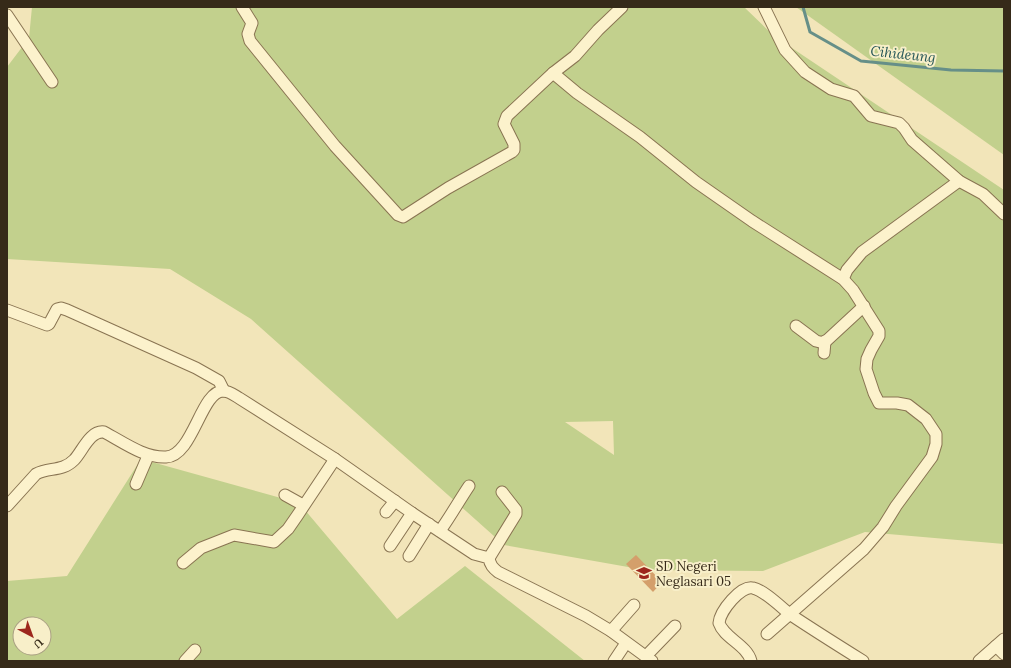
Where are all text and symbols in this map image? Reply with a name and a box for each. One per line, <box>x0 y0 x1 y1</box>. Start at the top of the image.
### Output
water label: Cihideung <box>870 42 936 66</box>
place label: SD Negeri Neglasari 05 <box>656 558 731 590</box>
school or university icon: SD Negeri Neglasari 05 <box>635 564 653 582</box>
north arrow <box>12 616 52 656</box>
text: U <box>30 636 46 652</box>

